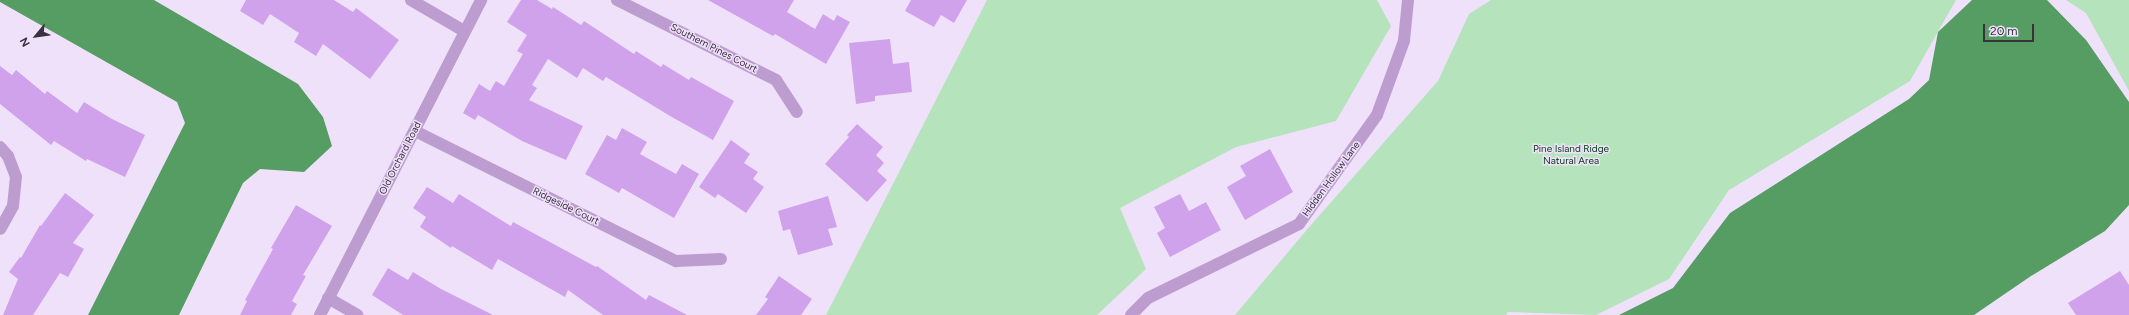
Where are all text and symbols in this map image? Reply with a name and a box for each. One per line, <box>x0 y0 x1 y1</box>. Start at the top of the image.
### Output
north arrow <box>16 16 56 56</box>
scale bar <box>1985 16 2036 42</box>
street label: Southern Pines Court <box>669 21 759 75</box>
text: 20 m <box>1990 24 2018 38</box>
text: N <box>17 35 33 49</box>
street label: Old Orchard Road <box>376 120 424 196</box>
street label: Hidden Hollow Lane <box>1300 139 1362 219</box>
park label: Pine Island Ridge Natural Area <box>1533 142 1609 166</box>
street label: Ridgeside Court <box>531 185 601 227</box>

